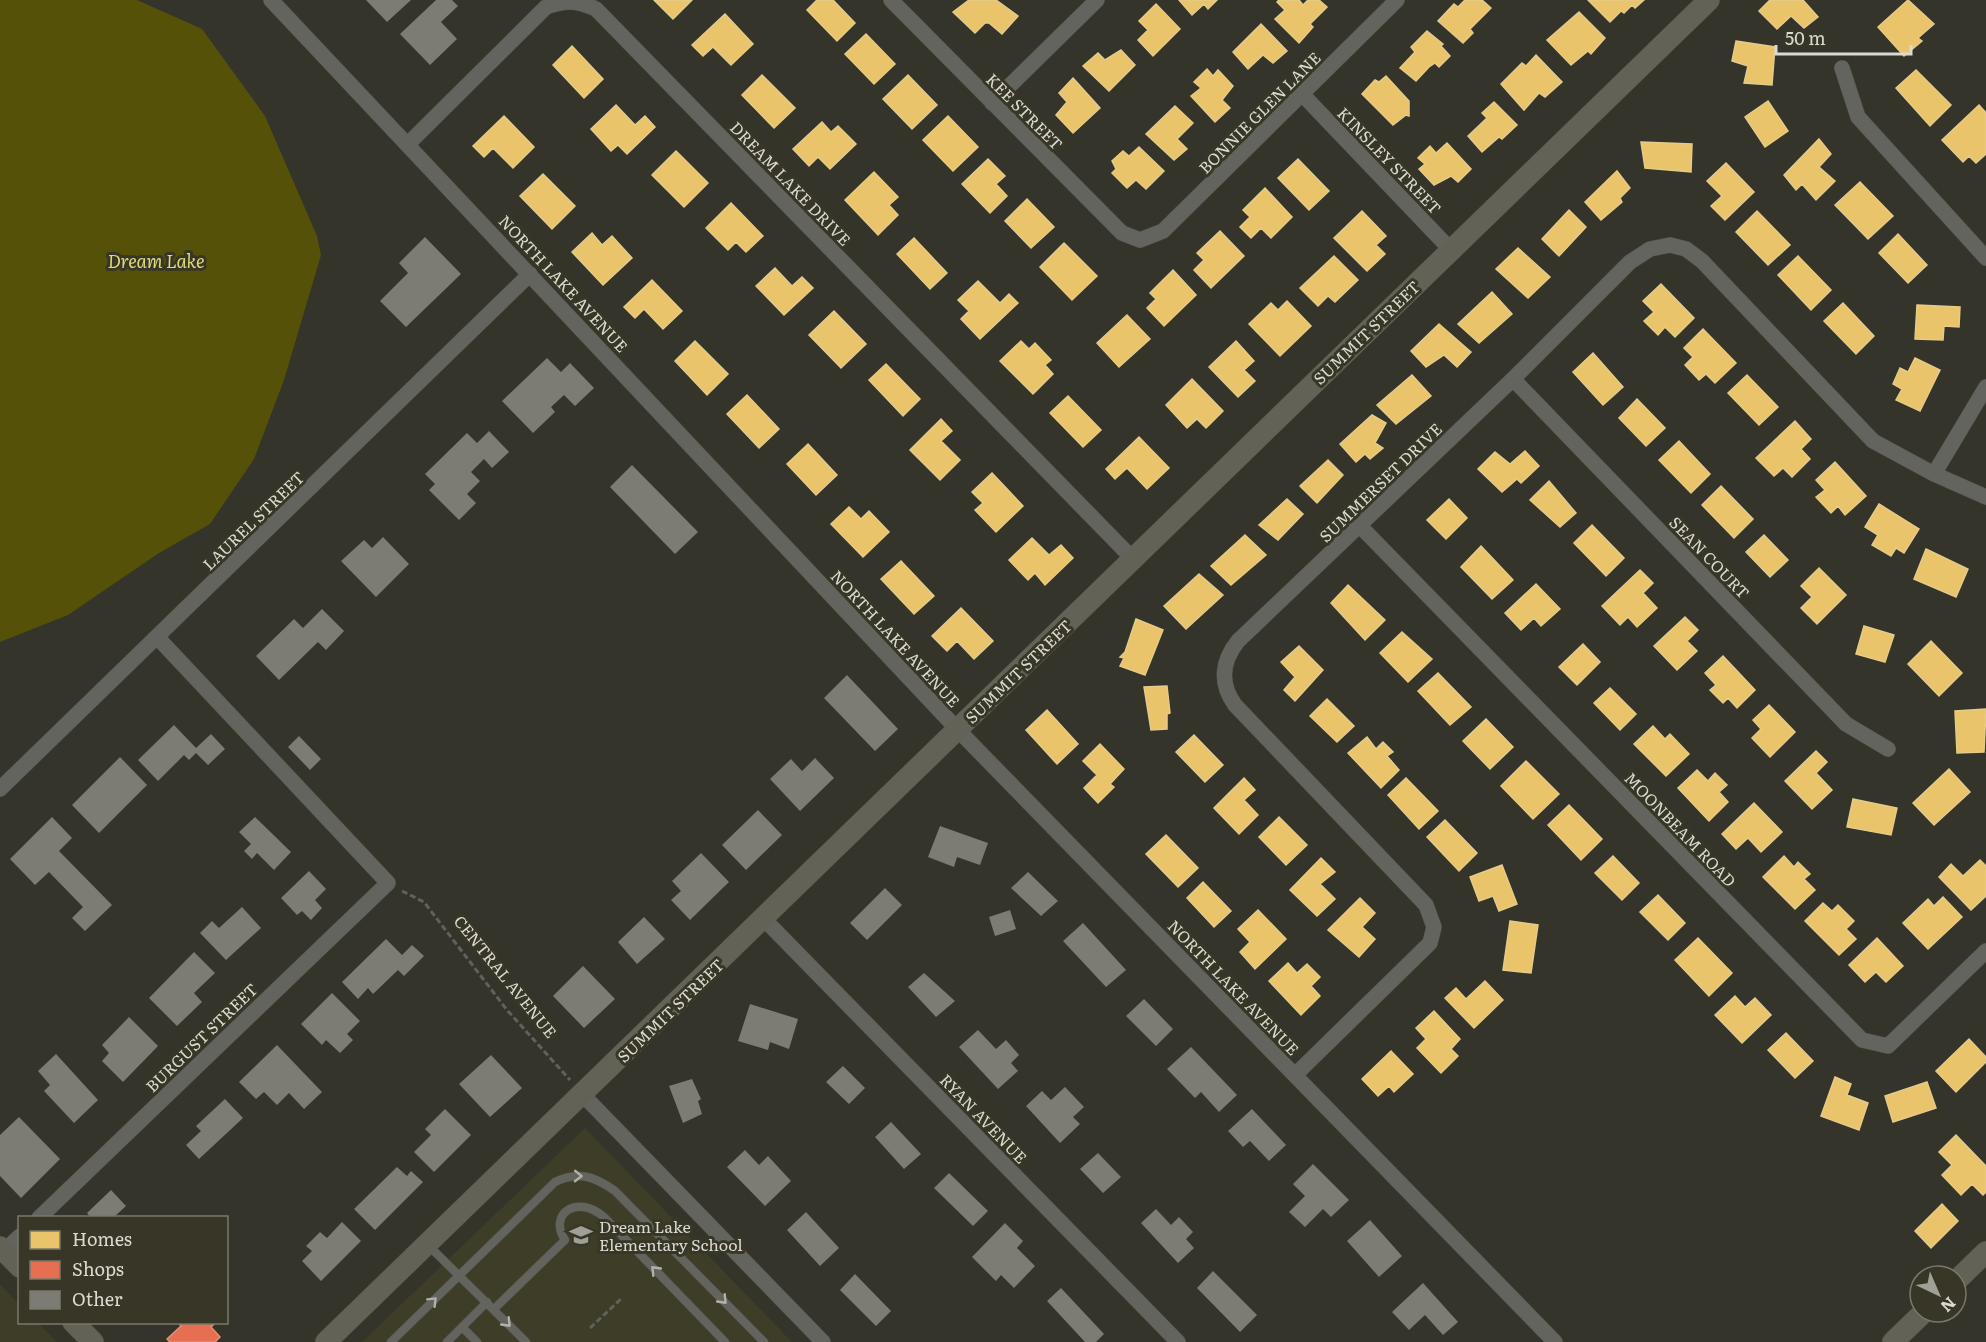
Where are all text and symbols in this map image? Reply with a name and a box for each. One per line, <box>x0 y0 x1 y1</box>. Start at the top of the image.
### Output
scale bar <box>1776 18 1911 56</box>
text: 50 m <box>1785 24 1826 51</box>
street label: BONNIE GLEN LANE <box>1193 46 1325 178</box>
street label: KEE STREET <box>981 67 1069 155</box>
street label: KINSLEY STREET <box>1333 101 1448 219</box>
street label: DREAM LAKE DRIVE <box>725 115 857 251</box>
street label: NORTH LAKE AVENUE <box>494 209 634 357</box>
water label: Dream Lake <box>107 247 205 274</box>
street label: SUMMIT STREET <box>1307 274 1425 389</box>
street label: SUMMERSET DRIVE <box>1313 417 1447 547</box>
street label: LAUREL STREET <box>197 465 309 575</box>
street label: SEAN COURT <box>1664 510 1756 604</box>
street label: NORTH LAKE AVENUE <box>826 564 966 712</box>
street label: SUMMIT STREET <box>959 613 1077 728</box>
street label: MOONBEAM ROAD <box>1620 766 1742 892</box>
street label: CENTRAL AVENUE <box>449 909 563 1043</box>
street label: NORTH LAKE AVENUE <box>1163 914 1305 1060</box>
street label: SUMMIT STREET <box>611 952 729 1067</box>
street label: BURGUST STREET <box>139 977 263 1097</box>
street label: RYAN AVENUE <box>935 1068 1033 1168</box>
one-way arrow <box>574 1170 583 1183</box>
place label: Dream Lake Elementary School <box>599 1214 743 1256</box>
legend <box>18 1216 228 1324</box>
school or university icon: Dream Lake Elementary School <box>568 1222 594 1248</box>
text: Homes <box>72 1225 132 1252</box>
text: Shops <box>72 1255 124 1282</box>
north arrow <box>1908 1264 1968 1324</box>
one-way arrow <box>651 1266 662 1276</box>
text: Other <box>72 1285 123 1312</box>
text: N <box>1936 1292 1962 1319</box>
one-way arrow <box>716 1293 727 1303</box>
one-way arrow <box>425 1297 436 1308</box>
one-way arrow <box>500 1316 511 1327</box>

